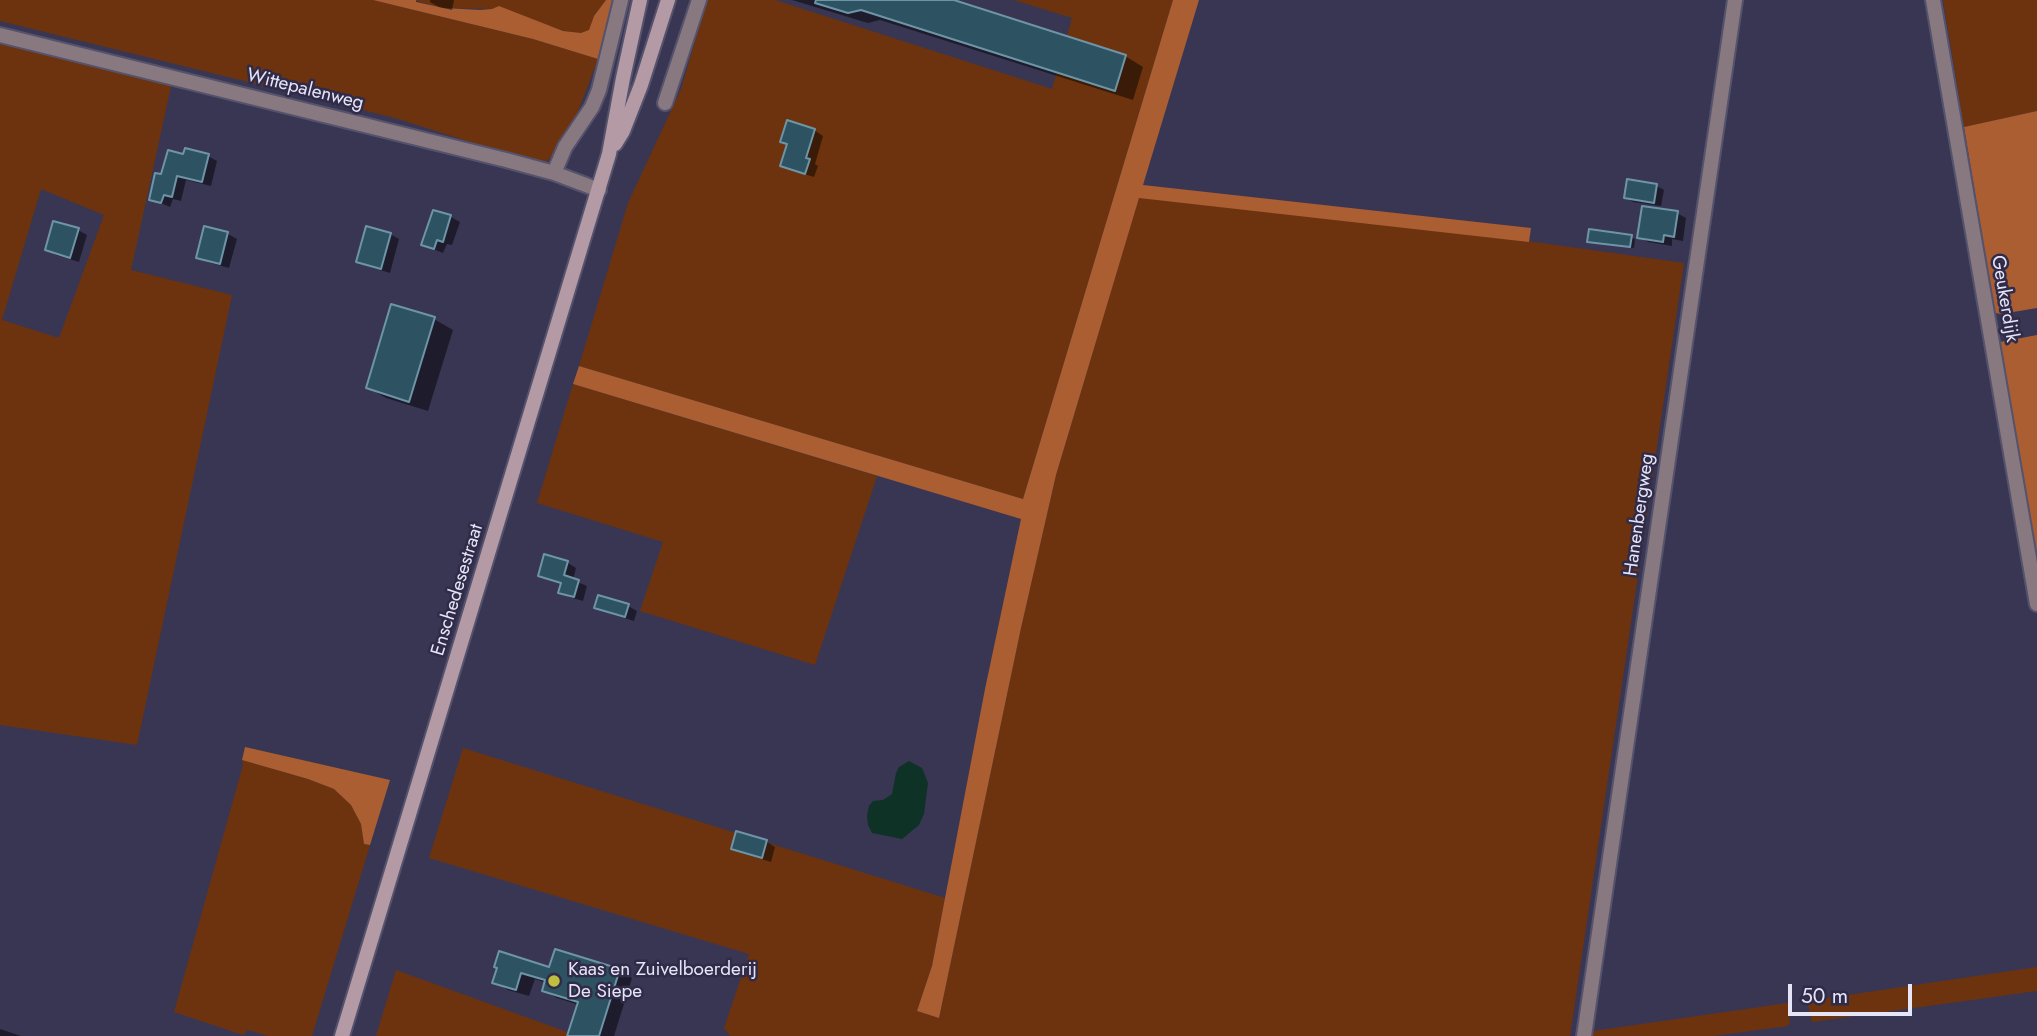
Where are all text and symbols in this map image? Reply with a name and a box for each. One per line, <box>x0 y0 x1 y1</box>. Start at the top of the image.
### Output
street label: Wittepalenweg <box>244 64 366 116</box>
street label: Geukerdijk <box>1985 254 2023 344</box>
street label: Hanenbergweg <box>1620 452 1660 578</box>
street label: Enschedesestraat <box>427 521 489 659</box>
place label: Kaas en Zuivelboerderij De Siepe <box>568 959 757 1003</box>
scale bar <box>1792 970 1916 1014</box>
marker: Kaas en Zuivelboerderij De Siepe <box>546 973 562 989</box>
text: 50 m <box>1801 981 1848 1011</box>

